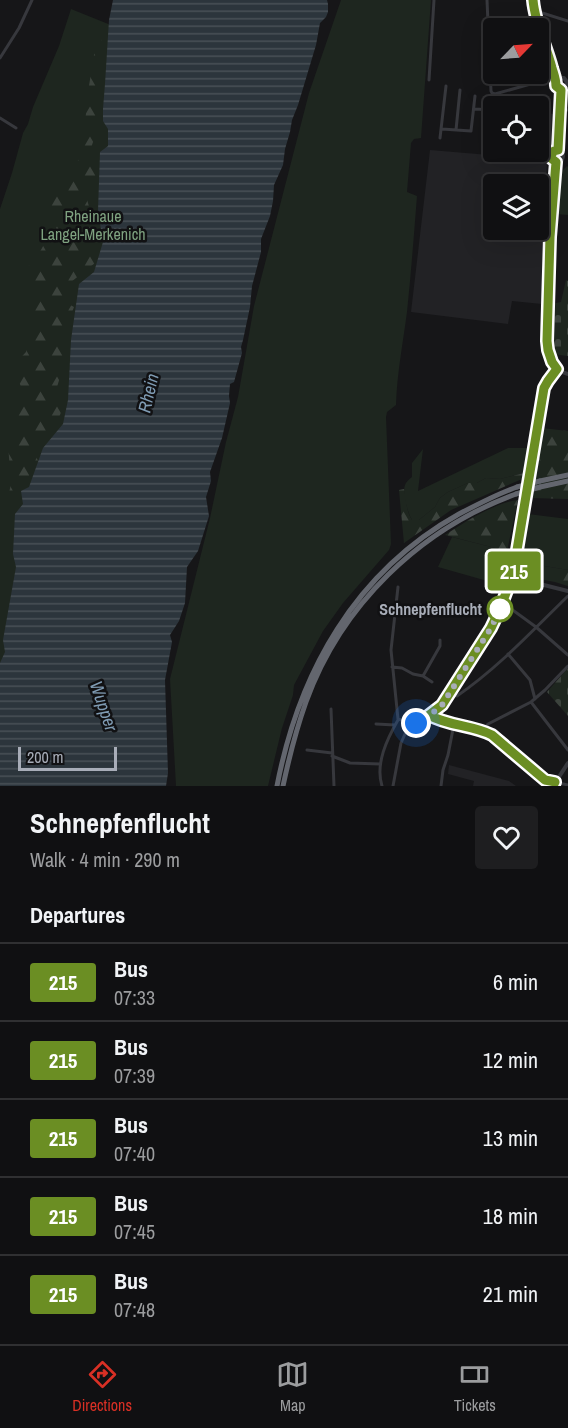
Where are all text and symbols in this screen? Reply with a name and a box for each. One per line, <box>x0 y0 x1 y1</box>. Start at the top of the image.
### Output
north arrow <box>483 18 549 84</box>
map controls <box>483 18 549 240</box>
button: locate <box>483 96 549 162</box>
button: layers <box>483 174 549 240</box>
park label: Rheinaue Langel-Merkenich <box>40 205 146 245</box>
water label: Rhein <box>131 371 165 415</box>
line badge: 215 <box>480 552 548 590</box>
text: 215 <box>500 557 528 586</box>
marker: Schnepfenflucht <box>487 596 513 622</box>
place label: Schnepfenflucht <box>379 598 483 620</box>
water label: Wupper <box>84 678 125 735</box>
your location <box>401 708 431 738</box>
scale bar <box>18 744 117 772</box>
text: 200 m <box>27 746 63 768</box>
text: Schnepfenflucht <box>30 804 210 842</box>
button: heart <box>475 806 538 869</box>
text: Walk · 4 min · 290 m <box>30 846 180 873</box>
text: Departures <box>30 900 125 930</box>
text: Bus <box>114 954 148 984</box>
text: 6 min <box>493 967 538 997</box>
text: 215 <box>49 968 77 997</box>
text: 07:33 <box>114 984 155 1011</box>
text: Bus <box>114 1032 148 1062</box>
text: 12 min <box>483 1045 538 1075</box>
text: 215 <box>49 1046 77 1075</box>
text: 07:39 <box>114 1062 155 1089</box>
text: Bus <box>114 1110 148 1140</box>
text: 13 min <box>483 1123 538 1153</box>
text: 215 <box>49 1124 77 1153</box>
text: 07:40 <box>114 1140 155 1167</box>
text: Bus <box>114 1188 148 1218</box>
text: 18 min <box>483 1201 538 1231</box>
text: 215 <box>49 1202 77 1231</box>
text: 07:45 <box>114 1218 155 1245</box>
text: Bus <box>114 1266 148 1296</box>
text: 21 min <box>483 1279 538 1309</box>
text: 215 <box>49 1280 77 1309</box>
text: 07:48 <box>114 1296 155 1323</box>
tab: Directions <box>72 1358 132 1416</box>
tab: Map <box>276 1358 309 1416</box>
tab: Tickets <box>454 1358 496 1416</box>

